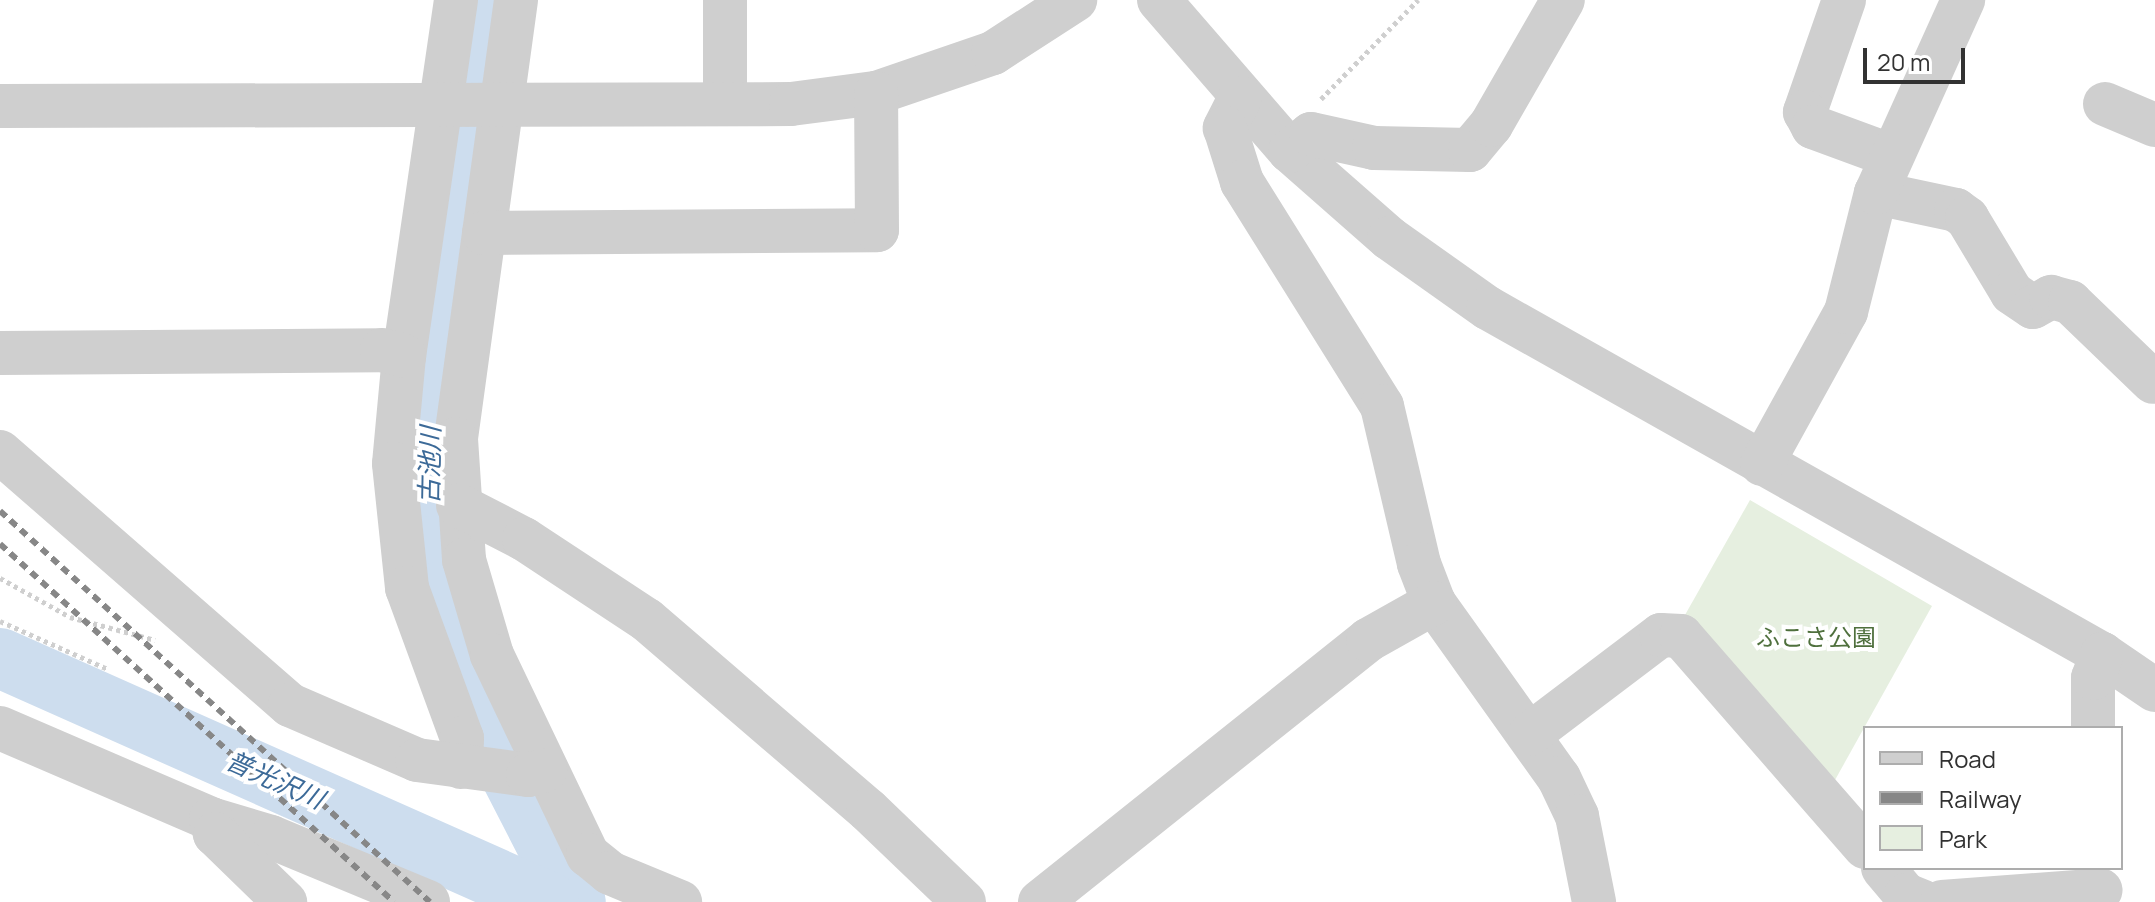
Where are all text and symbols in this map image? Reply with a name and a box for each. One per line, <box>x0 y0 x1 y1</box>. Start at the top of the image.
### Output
scale bar <box>1867 32 1969 82</box>
text: 20 m <box>1877 45 1930 78</box>
water label: 古池川 <box>414 426 446 504</box>
park label: ふこさ公園 <box>1756 623 1876 651</box>
legend <box>1863 726 2123 870</box>
text: Road <box>1939 742 1996 775</box>
water label: 普光沢川 <box>221 745 329 815</box>
text: Railway <box>1939 782 2022 815</box>
text: Park <box>1939 822 1987 855</box>

